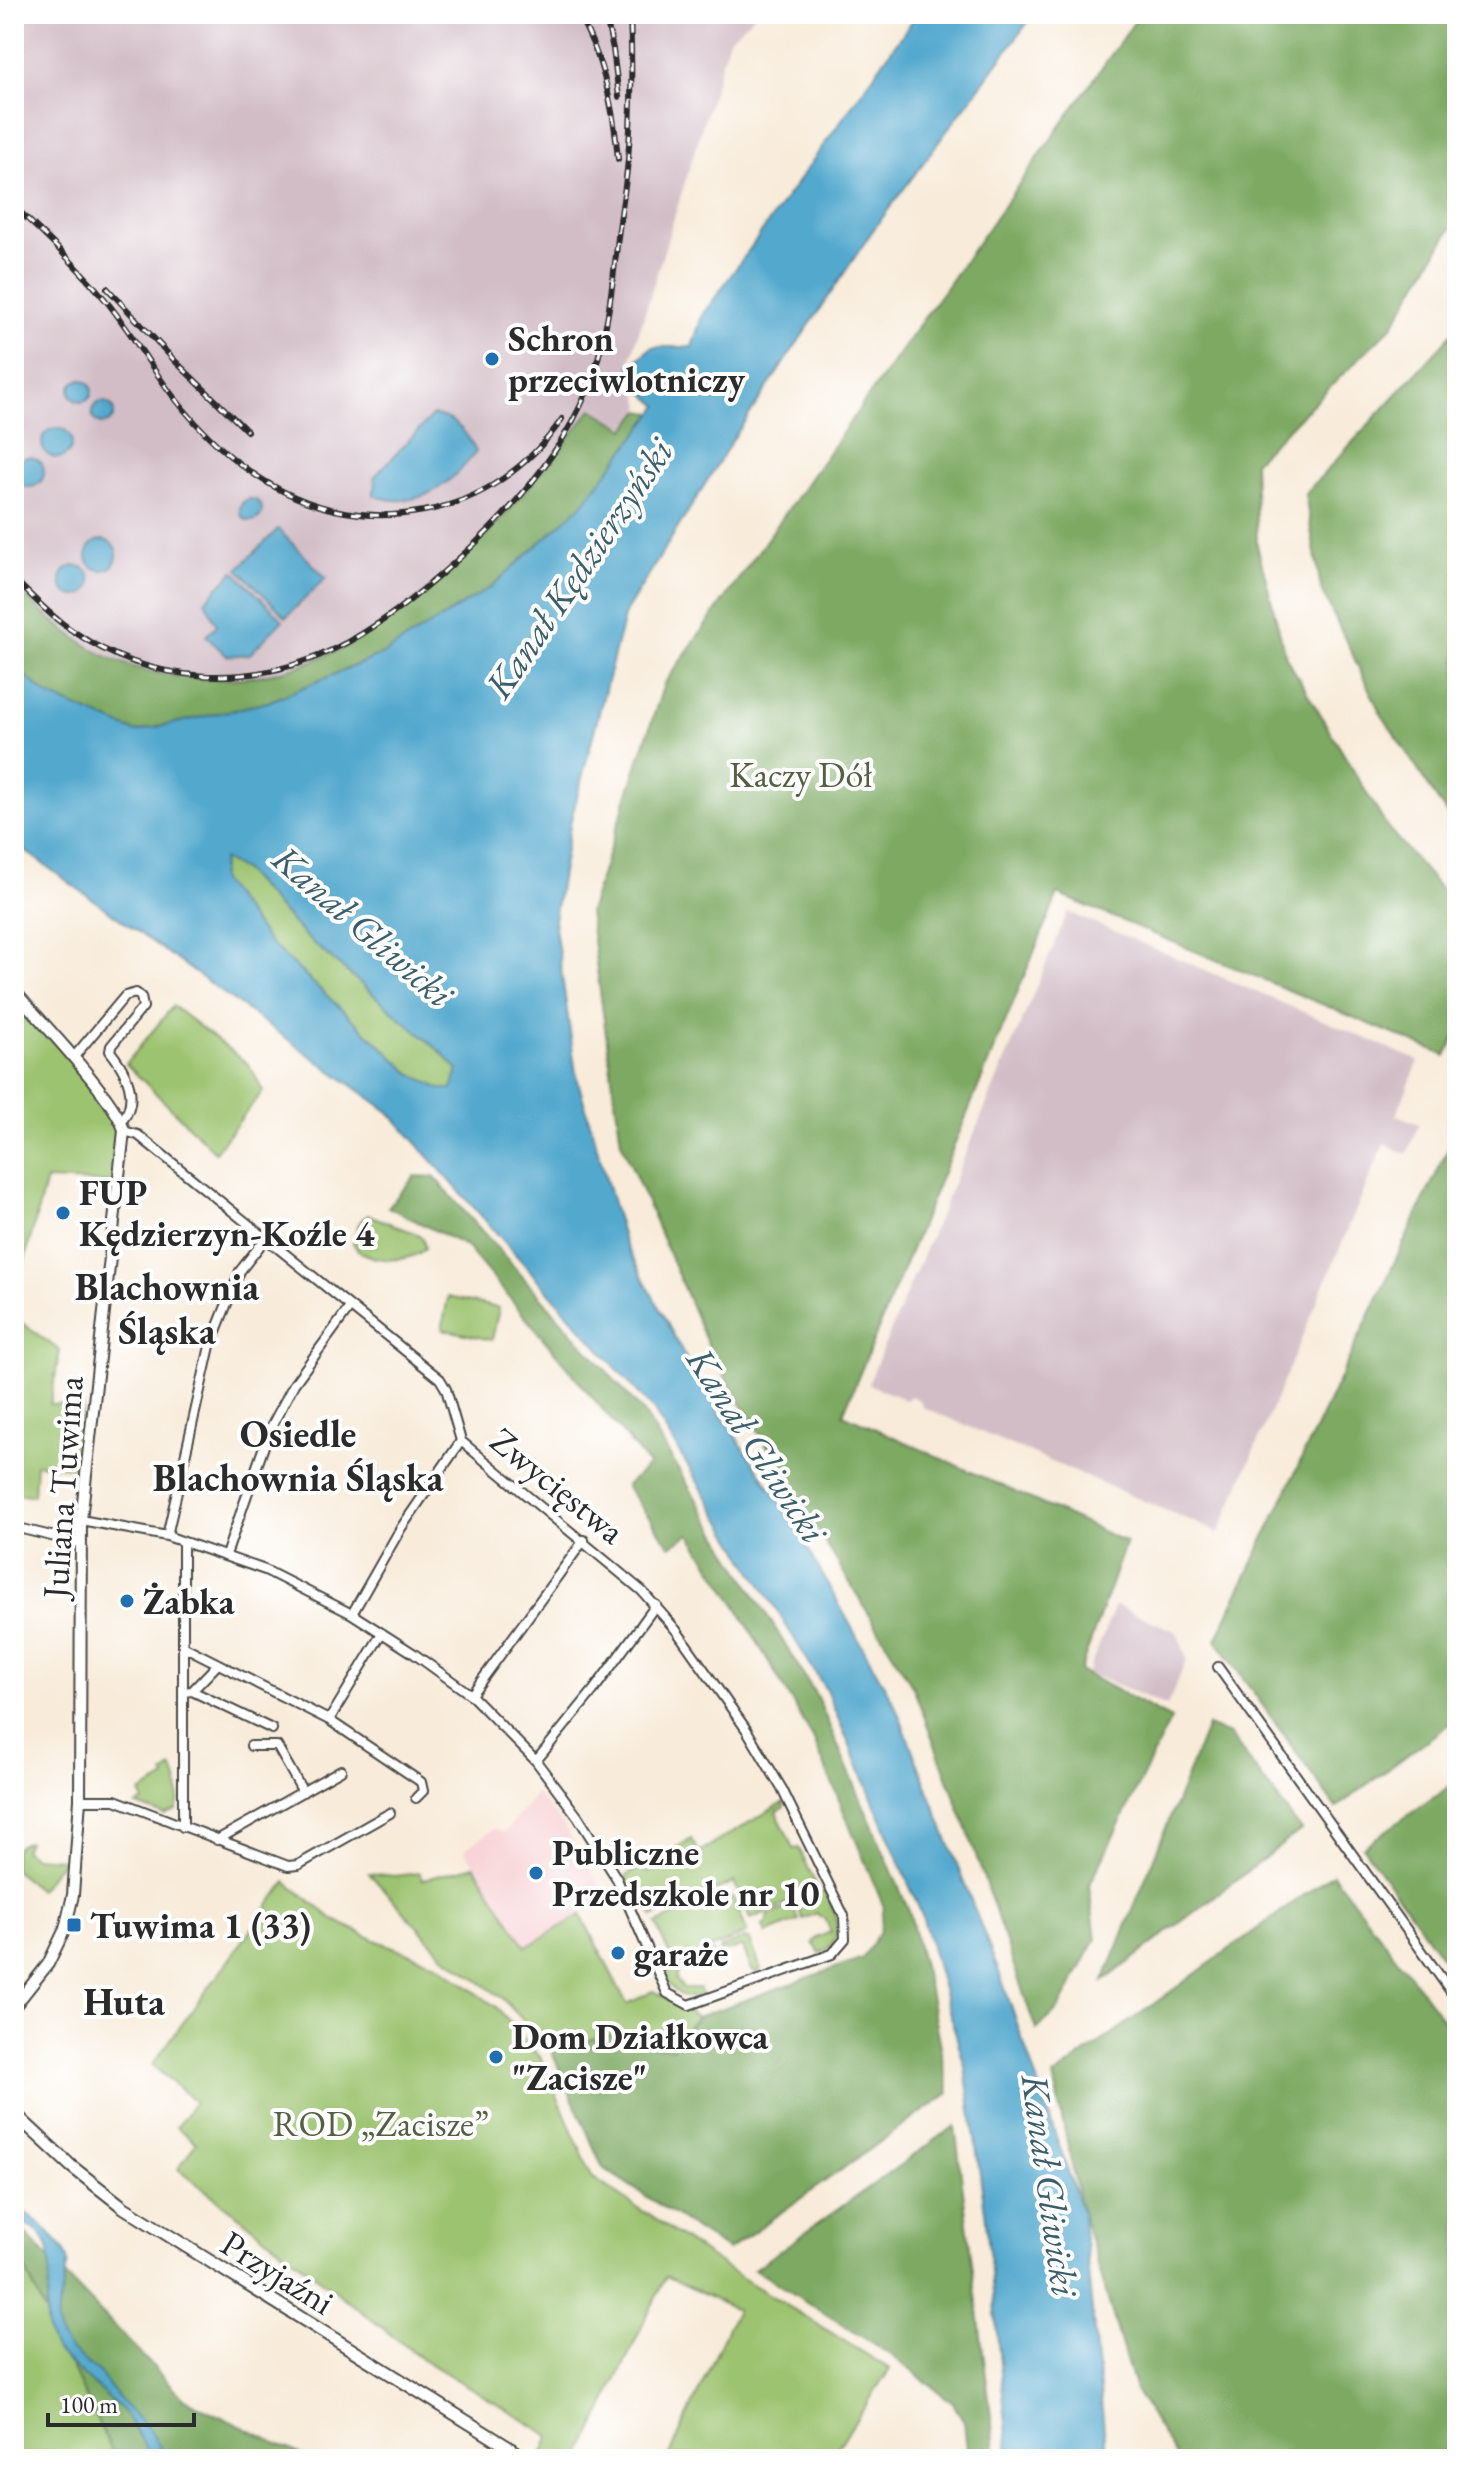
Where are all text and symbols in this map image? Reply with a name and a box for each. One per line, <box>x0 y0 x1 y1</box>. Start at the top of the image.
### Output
place label: Schron przeciwlotniczy <box>508 315 746 403</box>
marker: Schron przeciwlotniczy <box>483 350 501 368</box>
water label: Kanał Kędzierzyński <box>473 427 685 708</box>
park label: Kaczy Dół <box>729 751 873 798</box>
water label: Kanał Gliwicki <box>262 833 465 1019</box>
place label: FUP Kędzierzyn-Koźle 4 <box>79 1169 375 1257</box>
marker: FUP Kędzierzyn-Koźle 4 <box>54 1204 72 1222</box>
district label: Blachownia Śląska <box>75 1262 260 1355</box>
water label: Kanał Gliwicki <box>675 1337 840 1553</box>
street label: Juliana Tuwima <box>31 1374 94 1603</box>
district label: Osiedle Blachownia Śląska <box>153 1409 444 1502</box>
street label: Zwycięstwa <box>481 1417 635 1554</box>
place label: Żabka <box>143 1578 235 1625</box>
marker: Żabka <box>118 1592 136 1610</box>
place label: Publiczne Przedszkole nr 10 <box>552 1829 820 1917</box>
marker: Publiczne Przedszkole nr 10 <box>527 1864 545 1882</box>
place label: Tuwima 1 (33) <box>90 1902 311 1949</box>
marker: Tuwima 1 (33) <box>65 1916 83 1934</box>
place label: garaże <box>634 1930 728 1977</box>
marker: garaże <box>609 1944 627 1962</box>
district label: Huta <box>83 1977 165 2026</box>
place label: Dom Działkowca "Zacisze" <box>512 2013 769 2101</box>
marker: Dom Działkowca "Zacisze" <box>487 2048 505 2066</box>
water label: Kanał Gliwicki <box>1011 2070 1091 2301</box>
park label: ROD „Zacisze” <box>273 2100 489 2147</box>
street label: Przyjaźni <box>213 2220 343 2325</box>
scale bar <box>48 2377 194 2427</box>
text: 100 m <box>60 2389 118 2420</box>

